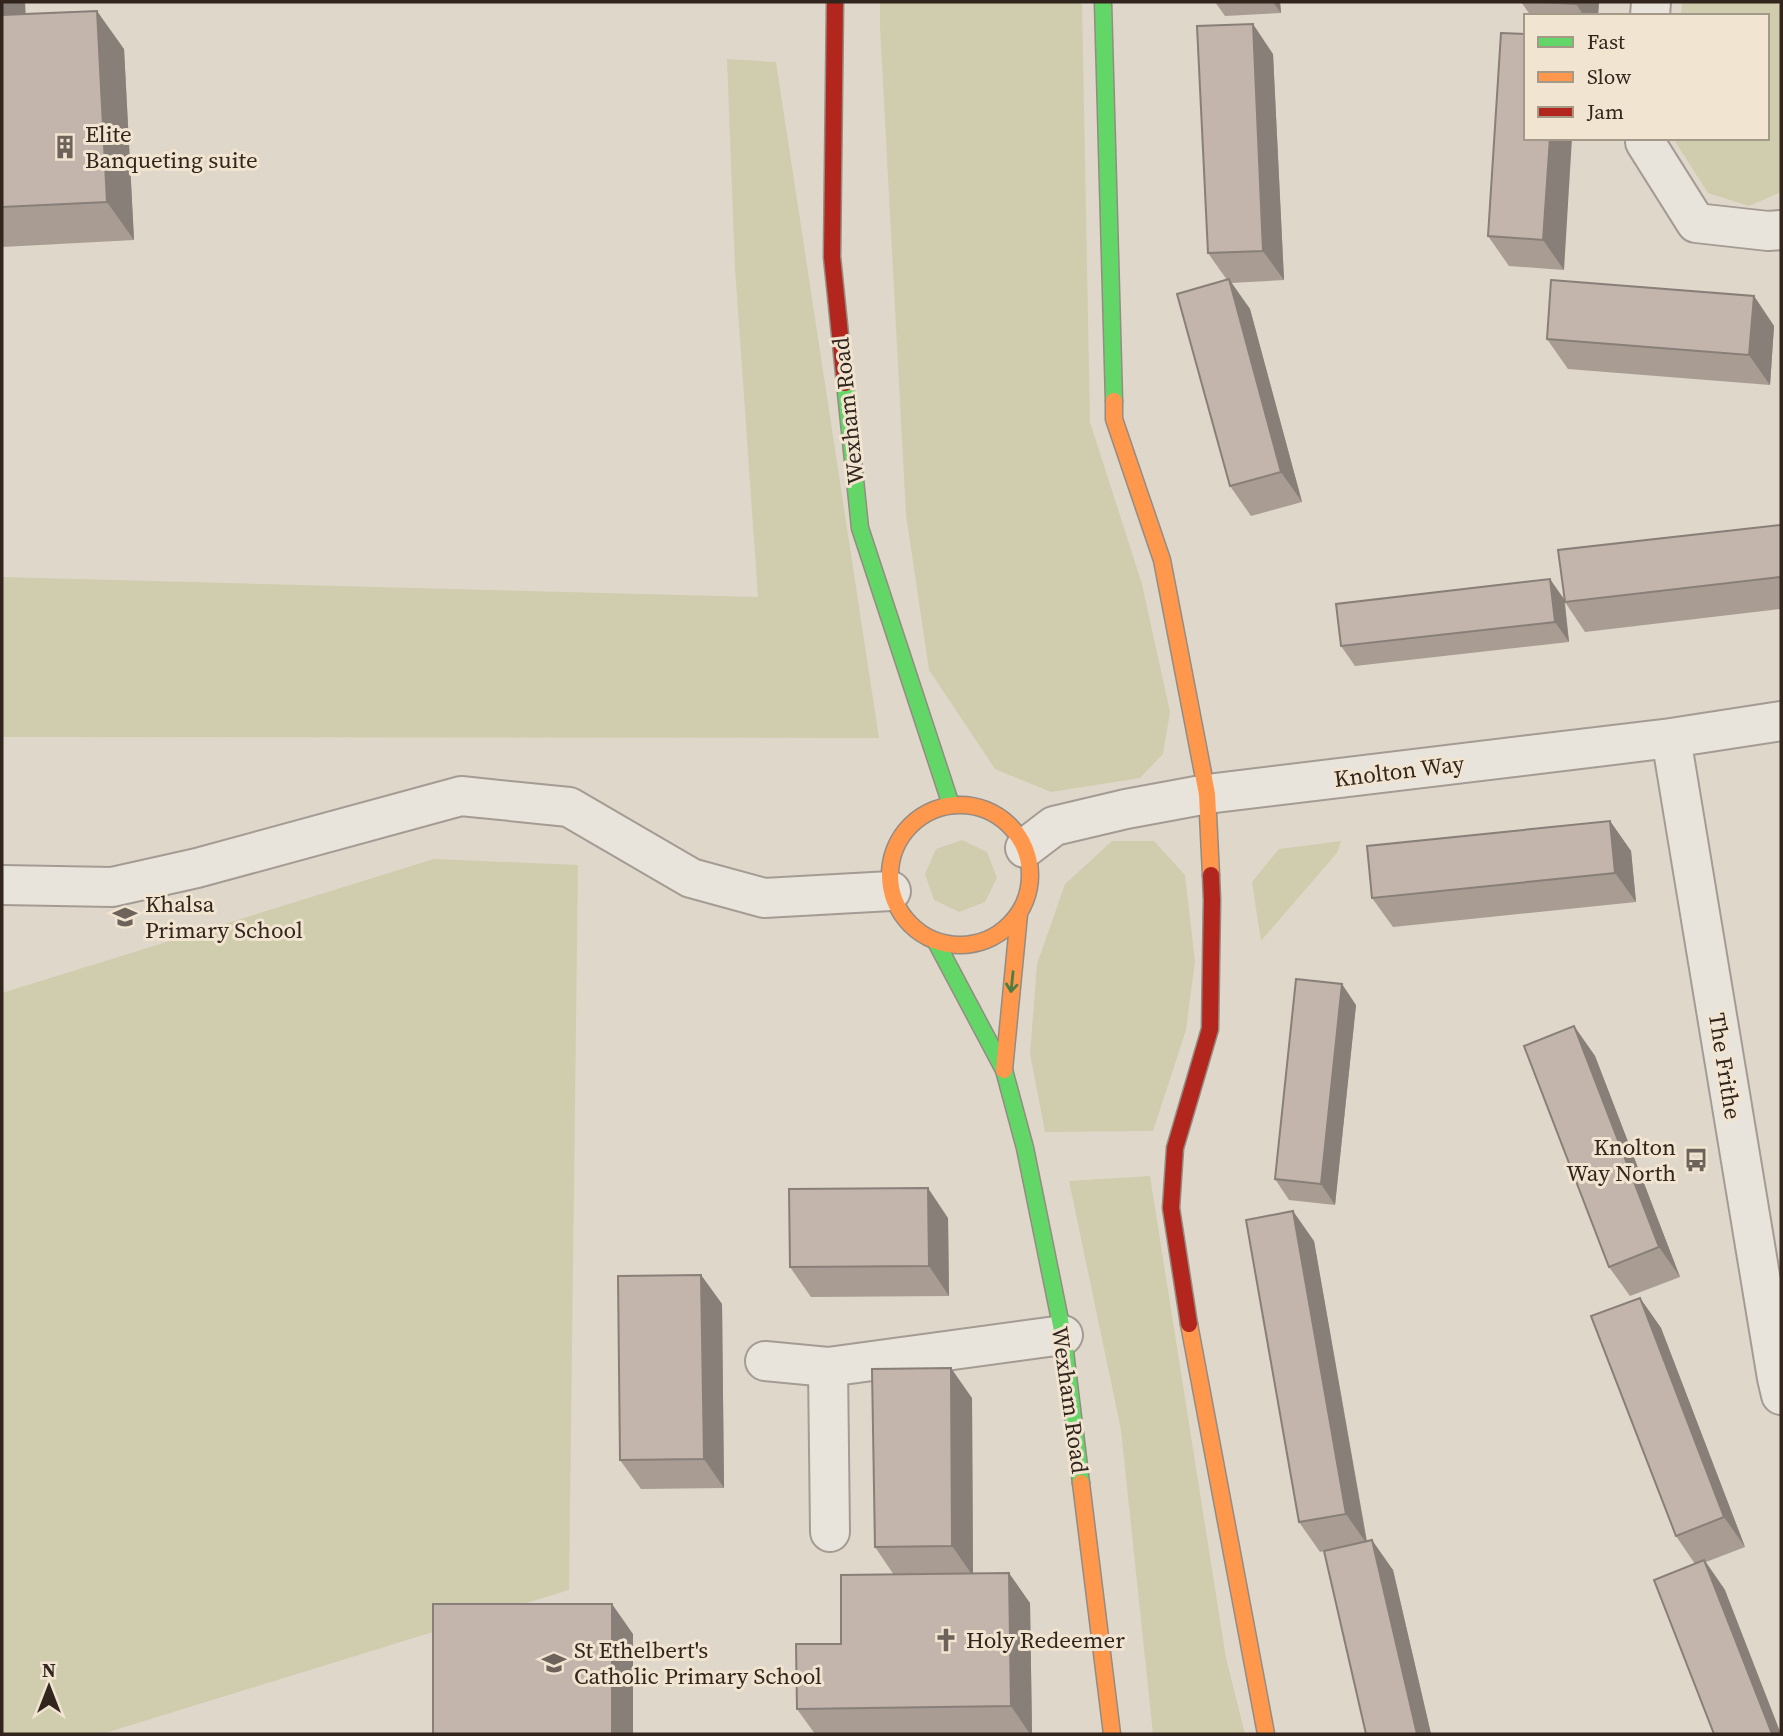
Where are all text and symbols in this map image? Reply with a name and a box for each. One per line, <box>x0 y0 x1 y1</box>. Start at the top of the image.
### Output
legend <box>1524 14 1769 140</box>
text: Fast <box>1587 27 1625 56</box>
text: Slow <box>1587 62 1631 91</box>
text: Jam <box>1586 97 1624 126</box>
place label: Elite Banqueting suite <box>85 118 258 176</box>
building icon: Elite Banqueting suite <box>51 133 79 161</box>
street label: Wexham Road <box>824 336 872 486</box>
street label: Knolton Way <box>1332 747 1466 795</box>
place label: Khalsa Primary School <box>145 888 303 946</box>
school or university icon: Khalsa Primary School <box>111 903 139 931</box>
one-way arrow <box>1006 971 1019 993</box>
street label: The Frithe <box>1701 1011 1749 1121</box>
place label: Knolton Way North <box>1566 1131 1676 1189</box>
bus stop icon: Knolton Way North <box>1682 1146 1710 1174</box>
street label: Wexham Road <box>1044 1325 1096 1475</box>
place label: Holy Redeemer <box>966 1624 1125 1656</box>
church icon: Holy Redeemer <box>932 1626 960 1654</box>
place label: St Ethelbert's Catholic Primary School <box>574 1634 822 1692</box>
school or university icon: St Ethelbert's Catholic Primary School <box>540 1649 568 1677</box>
north arrow <box>14 1652 84 1722</box>
text: N <box>42 1657 56 1683</box>

